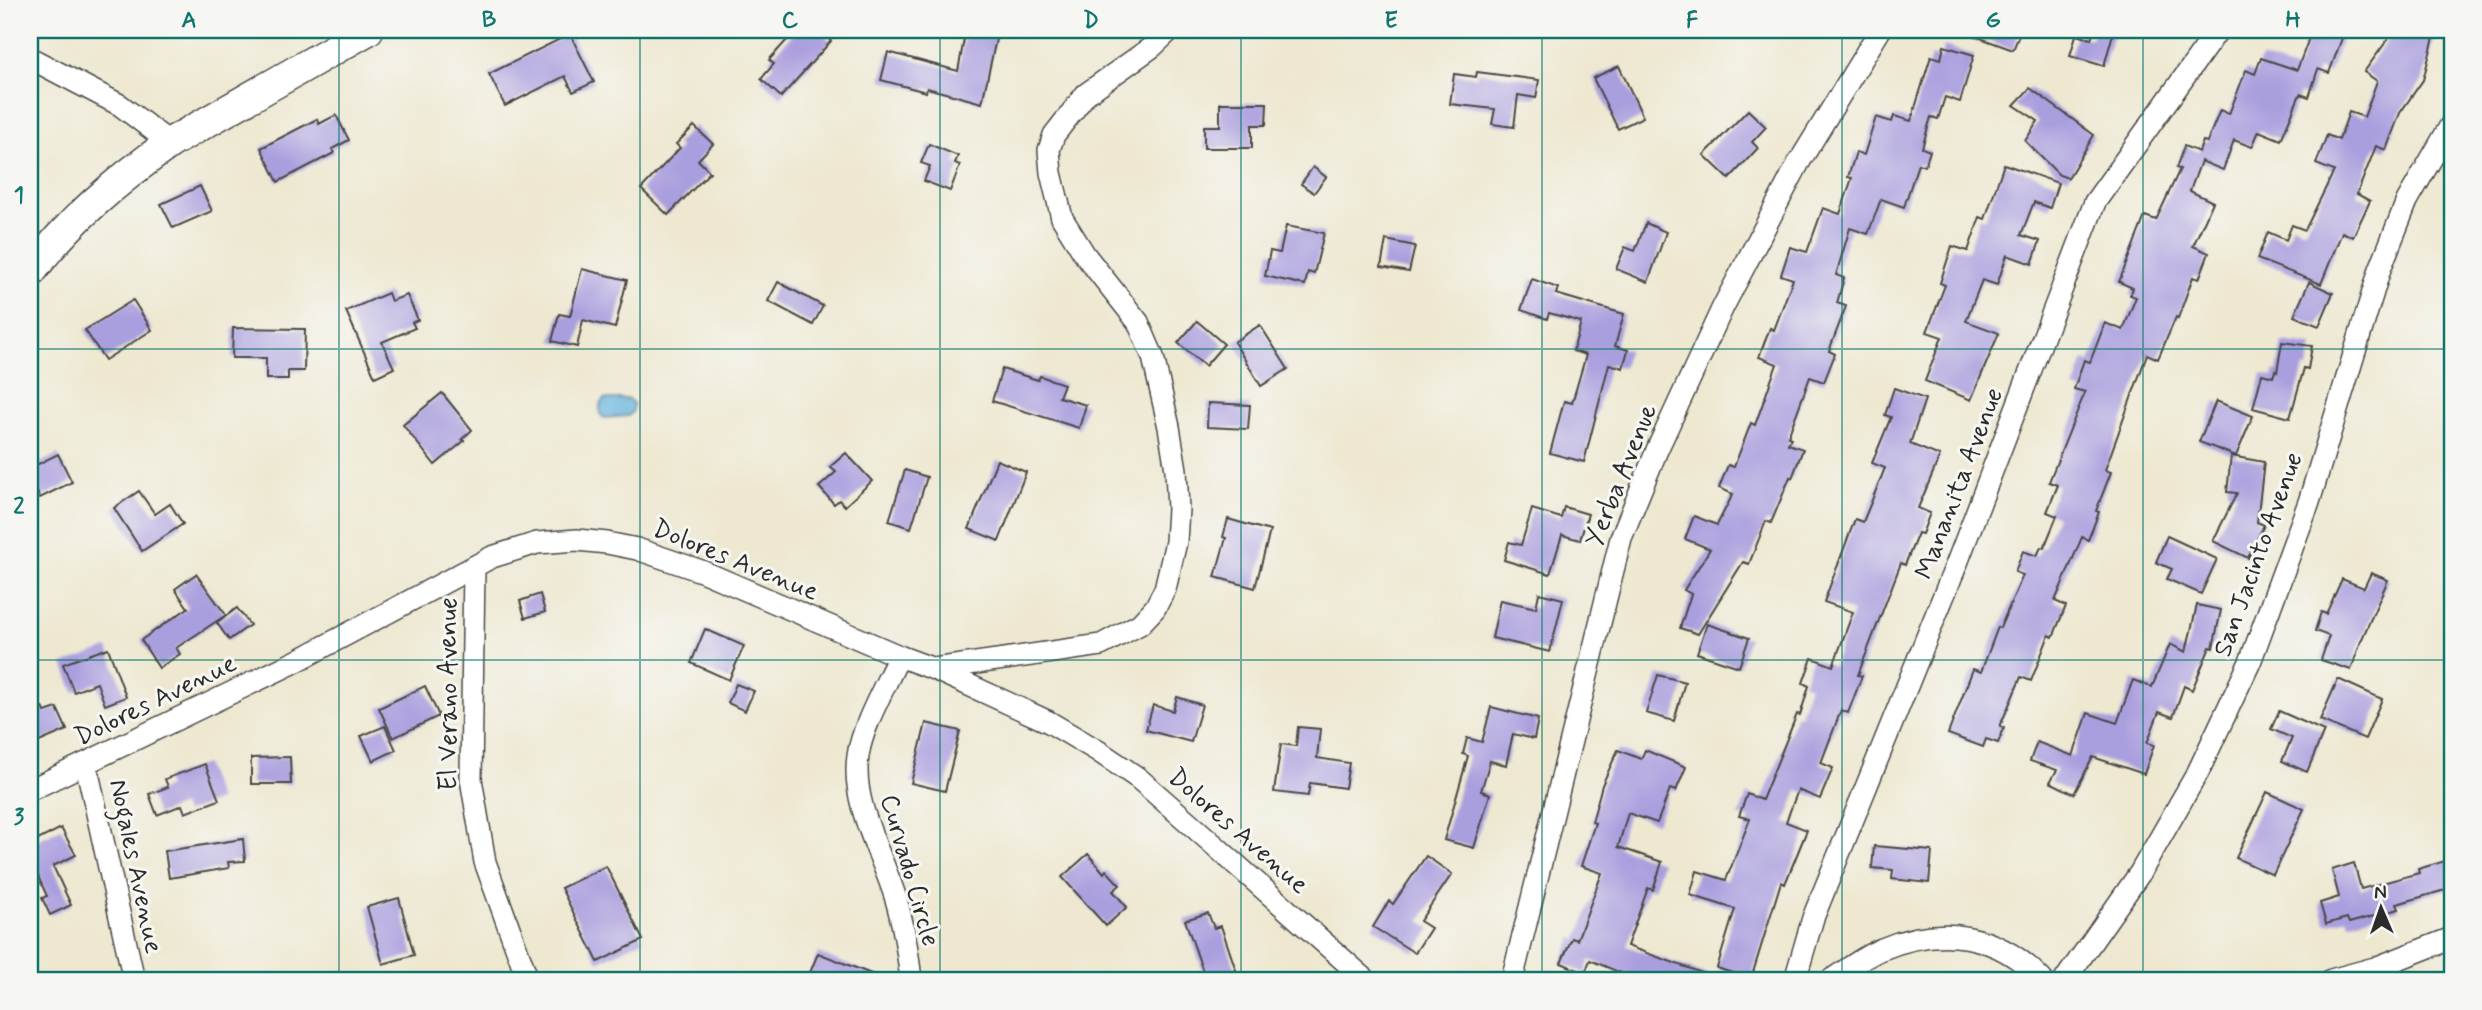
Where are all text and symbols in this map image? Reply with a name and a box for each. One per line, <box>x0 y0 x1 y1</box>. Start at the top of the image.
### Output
text: A <box>181 6 197 36</box>
text: B <box>482 6 497 36</box>
text: C <box>782 6 799 36</box>
text: D <box>1083 6 1099 36</box>
text: E <box>1384 6 1398 36</box>
text: F <box>1686 6 1698 36</box>
text: G <box>1985 6 2001 36</box>
text: H <box>2285 6 2301 36</box>
text: 1 <box>14 181 24 211</box>
street label: Mananita Avenue <box>1908 383 2012 584</box>
street label: Yerba Avenue <box>1578 399 1666 552</box>
street label: San Jacinto Avenue <box>2206 448 2312 662</box>
text: 2 <box>13 492 25 522</box>
street label: Dolores Avenue <box>647 512 823 610</box>
street label: El Verano Avenue <box>432 597 466 791</box>
street label: Dolores Avenue <box>69 647 243 755</box>
street label: Dolores Avenue <box>1160 761 1315 902</box>
street label: Nogales Avenue <box>97 776 170 957</box>
street label: Curvado Circle <box>871 791 947 950</box>
text: 3 <box>14 803 25 833</box>
north arrow <box>2346 874 2416 944</box>
text: N <box>2374 880 2387 905</box>

